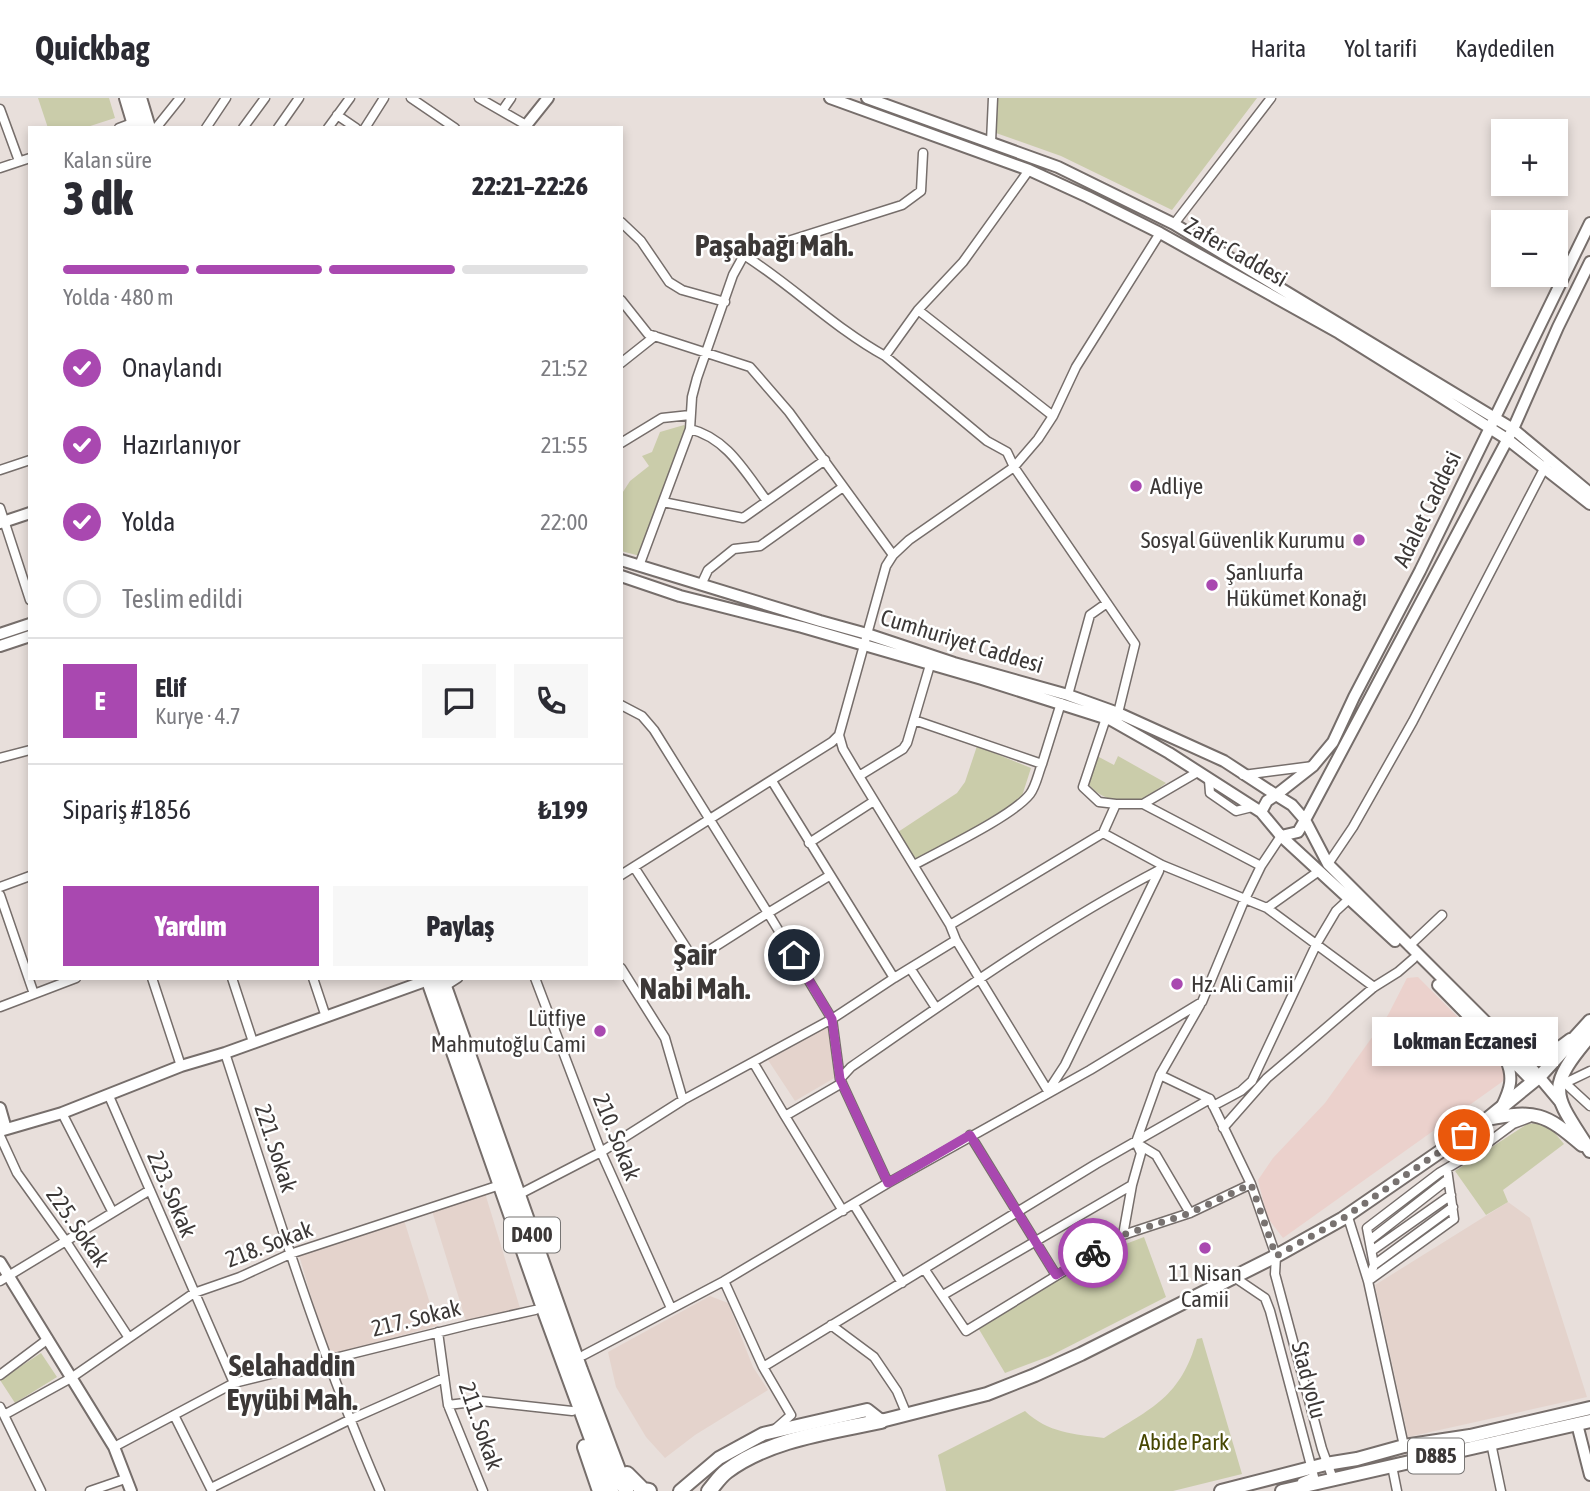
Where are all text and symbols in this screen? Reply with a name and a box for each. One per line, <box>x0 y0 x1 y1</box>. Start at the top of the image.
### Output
text: Quickbag <box>35 29 150 67</box>
text: Harita <box>1250 35 1306 62</box>
text: Yol tarifi <box>1344 35 1417 62</box>
text: Kaydedilen <box>1455 35 1555 62</box>
map controls <box>1491 119 1568 287</box>
button: + <box>1491 119 1568 196</box>
text: Kalan süre <box>63 147 152 173</box>
text: 22:21–22:26 <box>472 171 588 201</box>
text: 3 dk <box>63 172 133 225</box>
button: − <box>1491 210 1568 287</box>
street label: Zafer Caddesi <box>1180 212 1292 292</box>
district label: Paşabağı Mah. <box>695 228 853 262</box>
text: Yolda · 480 m <box>63 284 174 310</box>
icon: check <box>63 349 101 387</box>
text: Onaylandı <box>122 353 223 383</box>
text: 21:52 <box>541 355 588 381</box>
icon: check <box>63 426 101 464</box>
text: Hazırlanıyor <box>122 430 240 460</box>
text: 21:55 <box>541 432 588 458</box>
street label: Adalet Caddesi <box>1388 447 1466 571</box>
place label: Adliye <box>1150 473 1203 499</box>
marker: Adliye <box>1128 478 1144 494</box>
icon: check <box>63 503 101 541</box>
text: Yolda <box>122 507 175 537</box>
text: 22:00 <box>540 509 588 535</box>
place label: Sosyal Güvenlik Kurumu <box>1141 527 1345 553</box>
marker: Sosyal Güvenlik Kurumu <box>1351 532 1367 548</box>
place label: Şanlıurfa Hükümet Konağı <box>1226 559 1367 611</box>
marker: Şanlıurfa Hükümet Konağı <box>1204 577 1220 593</box>
text: Teslim edildi <box>122 584 243 614</box>
street label: Cumhuriyet Caddesi <box>878 604 1046 678</box>
button: chat <box>422 664 496 738</box>
button: phone <box>514 664 588 738</box>
text: Elif <box>155 673 186 703</box>
text: E <box>94 686 106 716</box>
text: Kurye · 4.7 <box>155 703 241 729</box>
text: Sipariş #1856 <box>63 795 191 825</box>
text: ₺199 <box>538 795 588 825</box>
button: Yardım <box>63 886 319 966</box>
button: Paylaş <box>333 886 588 966</box>
pin <box>764 925 824 985</box>
icon: home <box>775 936 813 974</box>
district label: Şair Nabi Mah. <box>640 937 750 1005</box>
place label: Hz. Ali Camii <box>1191 971 1294 997</box>
marker: Hz. Ali Camii <box>1169 976 1185 992</box>
place label: Lütfiye Mahmutoğlu Cami <box>431 1005 586 1057</box>
callout: Lokman Eczanesi <box>1371 1016 1557 1065</box>
marker: Lütfiye Mahmutoğlu Cami <box>592 1023 608 1039</box>
text: Lokman Eczanesi <box>1393 1028 1537 1054</box>
street label: 210. Sokak <box>588 1090 646 1184</box>
street label: 221. Sokak <box>250 1101 302 1195</box>
pin <box>1434 1105 1494 1165</box>
icon: bag <box>1445 1116 1483 1154</box>
street label: 223. Sokak <box>142 1147 202 1241</box>
street label: 225. Sokak <box>41 1182 115 1272</box>
street label: 218. Sokak <box>222 1216 316 1272</box>
road number: D400 <box>504 1218 560 1252</box>
courier <box>1058 1218 1128 1288</box>
icon: bike <box>1074 1234 1112 1272</box>
marker: 11 Nisan Camii <box>1197 1240 1213 1256</box>
place label: 11 Nisan Camii <box>1168 1260 1242 1312</box>
street label: 217. Sokak <box>369 1294 463 1342</box>
street label: Stad yolu <box>1286 1339 1332 1421</box>
district label: Selahaddin Eyyübi Mah. <box>226 1348 358 1416</box>
street label: 211. Sokak <box>454 1379 508 1473</box>
park label: Abide Park <box>1139 1429 1229 1455</box>
road number: D885 <box>1408 1438 1464 1474</box>

